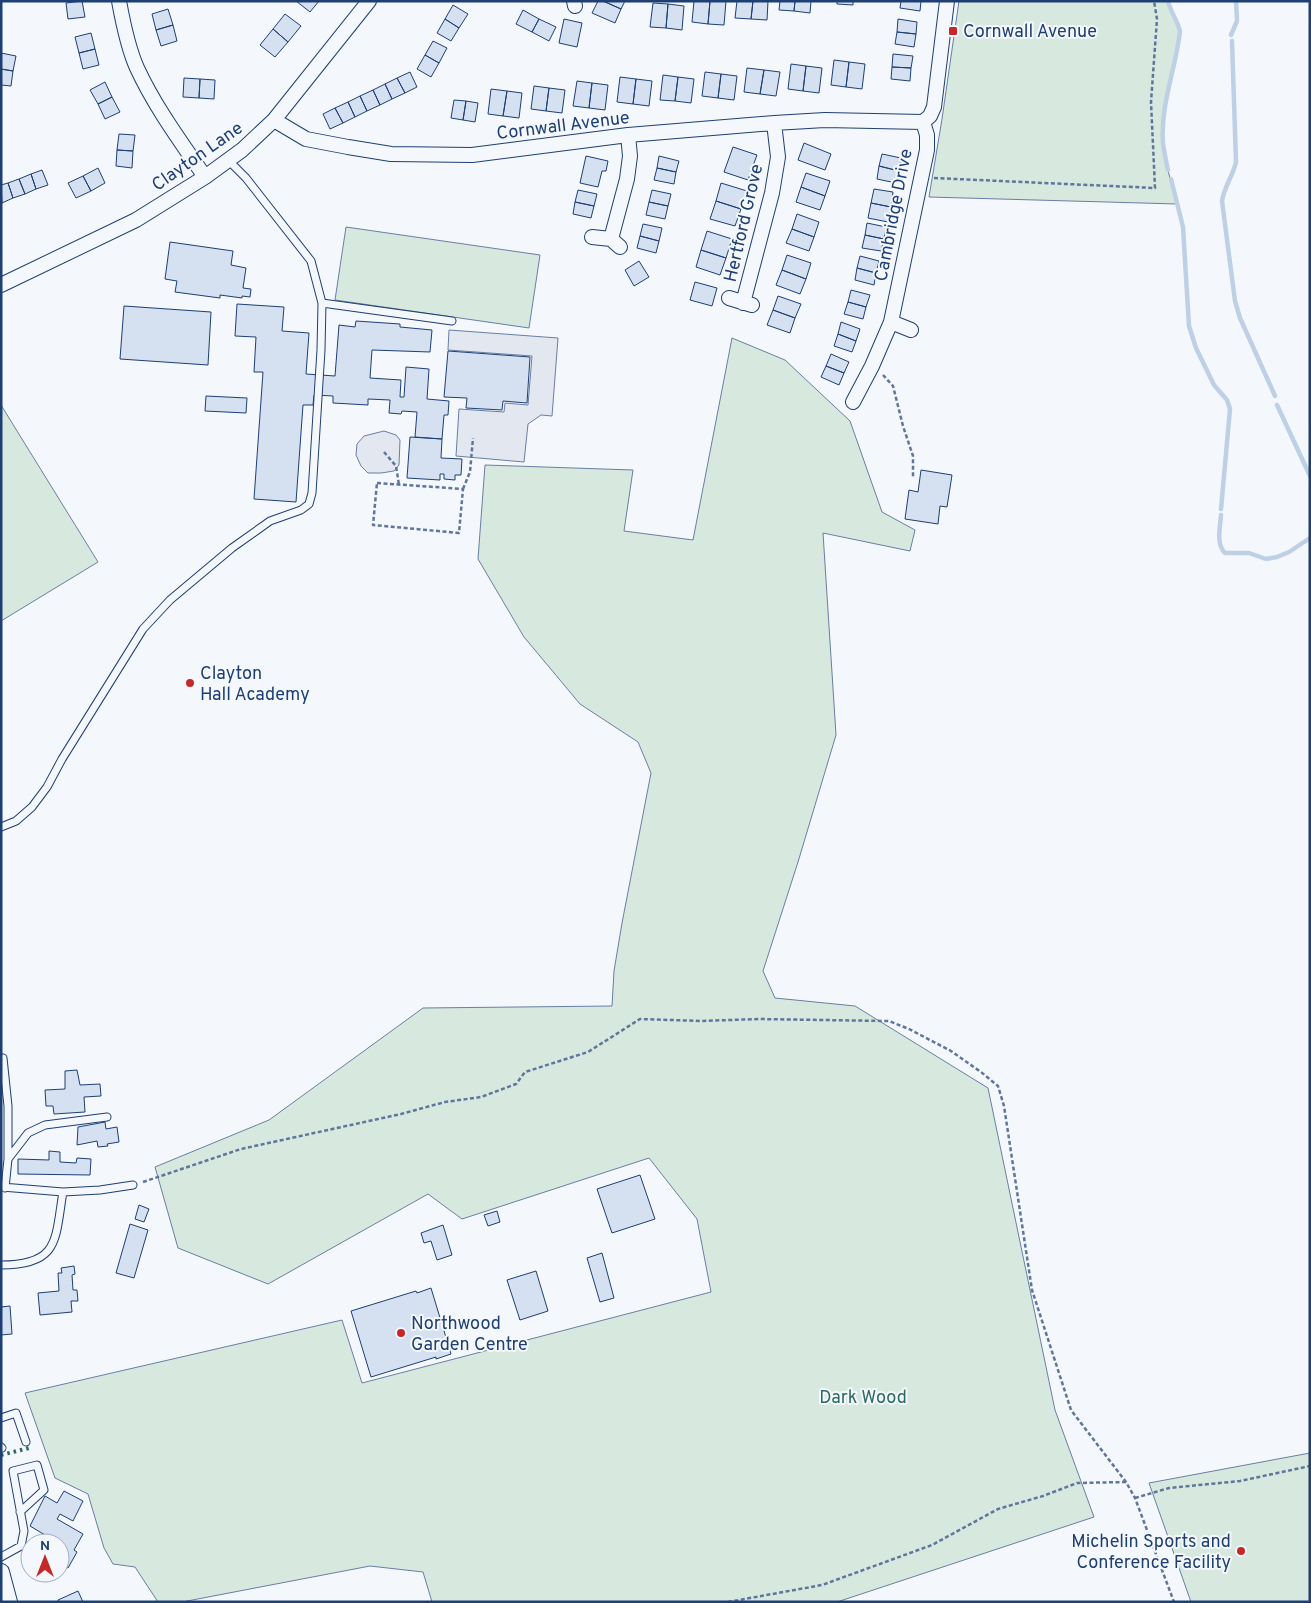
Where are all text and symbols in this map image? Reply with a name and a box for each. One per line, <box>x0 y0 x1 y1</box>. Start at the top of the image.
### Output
place label: Cornwall Avenue <box>963 21 1097 44</box>
marker: Cornwall Avenue <box>947 25 959 37</box>
street label: Cornwall Avenue <box>495 107 631 146</box>
street label: Clayton Lane <box>148 117 248 197</box>
street label: Cambridge Drive <box>870 147 919 284</box>
street label: Hertford Grove <box>720 162 769 285</box>
place label: Clayton Hall Academy <box>200 663 310 707</box>
marker: Clayton Hall Academy <box>184 677 196 689</box>
place label: Northwood Garden Centre <box>411 1313 528 1357</box>
marker: Northwood Garden Centre <box>395 1327 407 1339</box>
park label: Dark Wood <box>819 1387 907 1410</box>
place label: Michelin Sports and Conference Facility <box>1071 1531 1231 1575</box>
north arrow <box>20 1533 70 1583</box>
text: N <box>40 1538 50 1555</box>
marker: Michelin Sports and Conference Facility <box>1235 1545 1247 1557</box>

